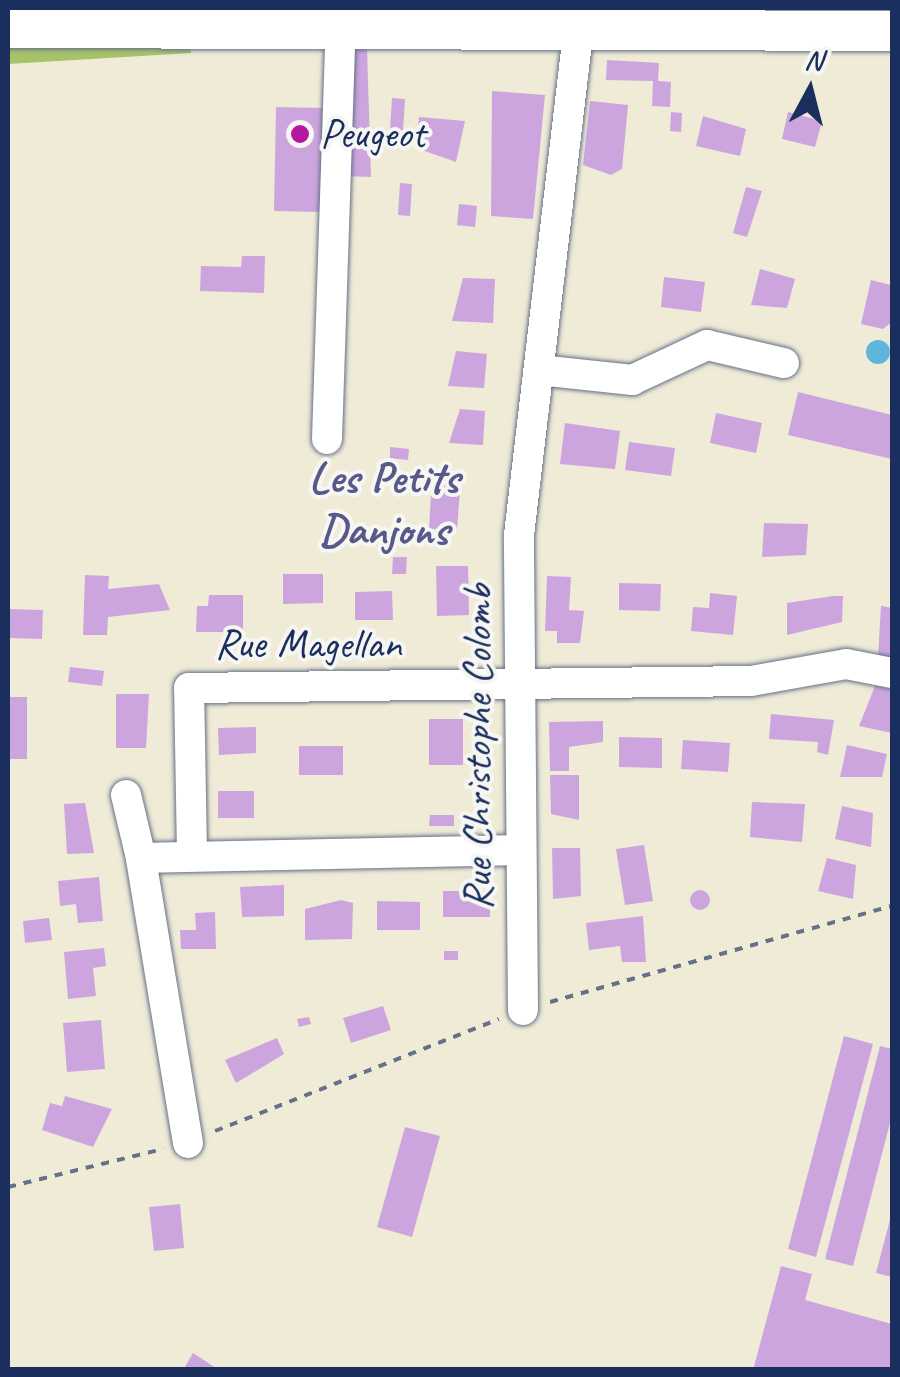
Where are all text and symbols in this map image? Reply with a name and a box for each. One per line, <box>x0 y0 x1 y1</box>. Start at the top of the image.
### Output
north arrow <box>760 40 860 140</box>
text: N <box>803 41 824 78</box>
place label: Peugeot <box>320 109 425 159</box>
marker: Peugeot <box>289 123 311 145</box>
district label: Les Petits Danjons <box>309 451 459 557</box>
street label: Rue Christophe Colomb <box>453 584 503 910</box>
street label: Rue Magellan <box>214 619 402 669</box>

